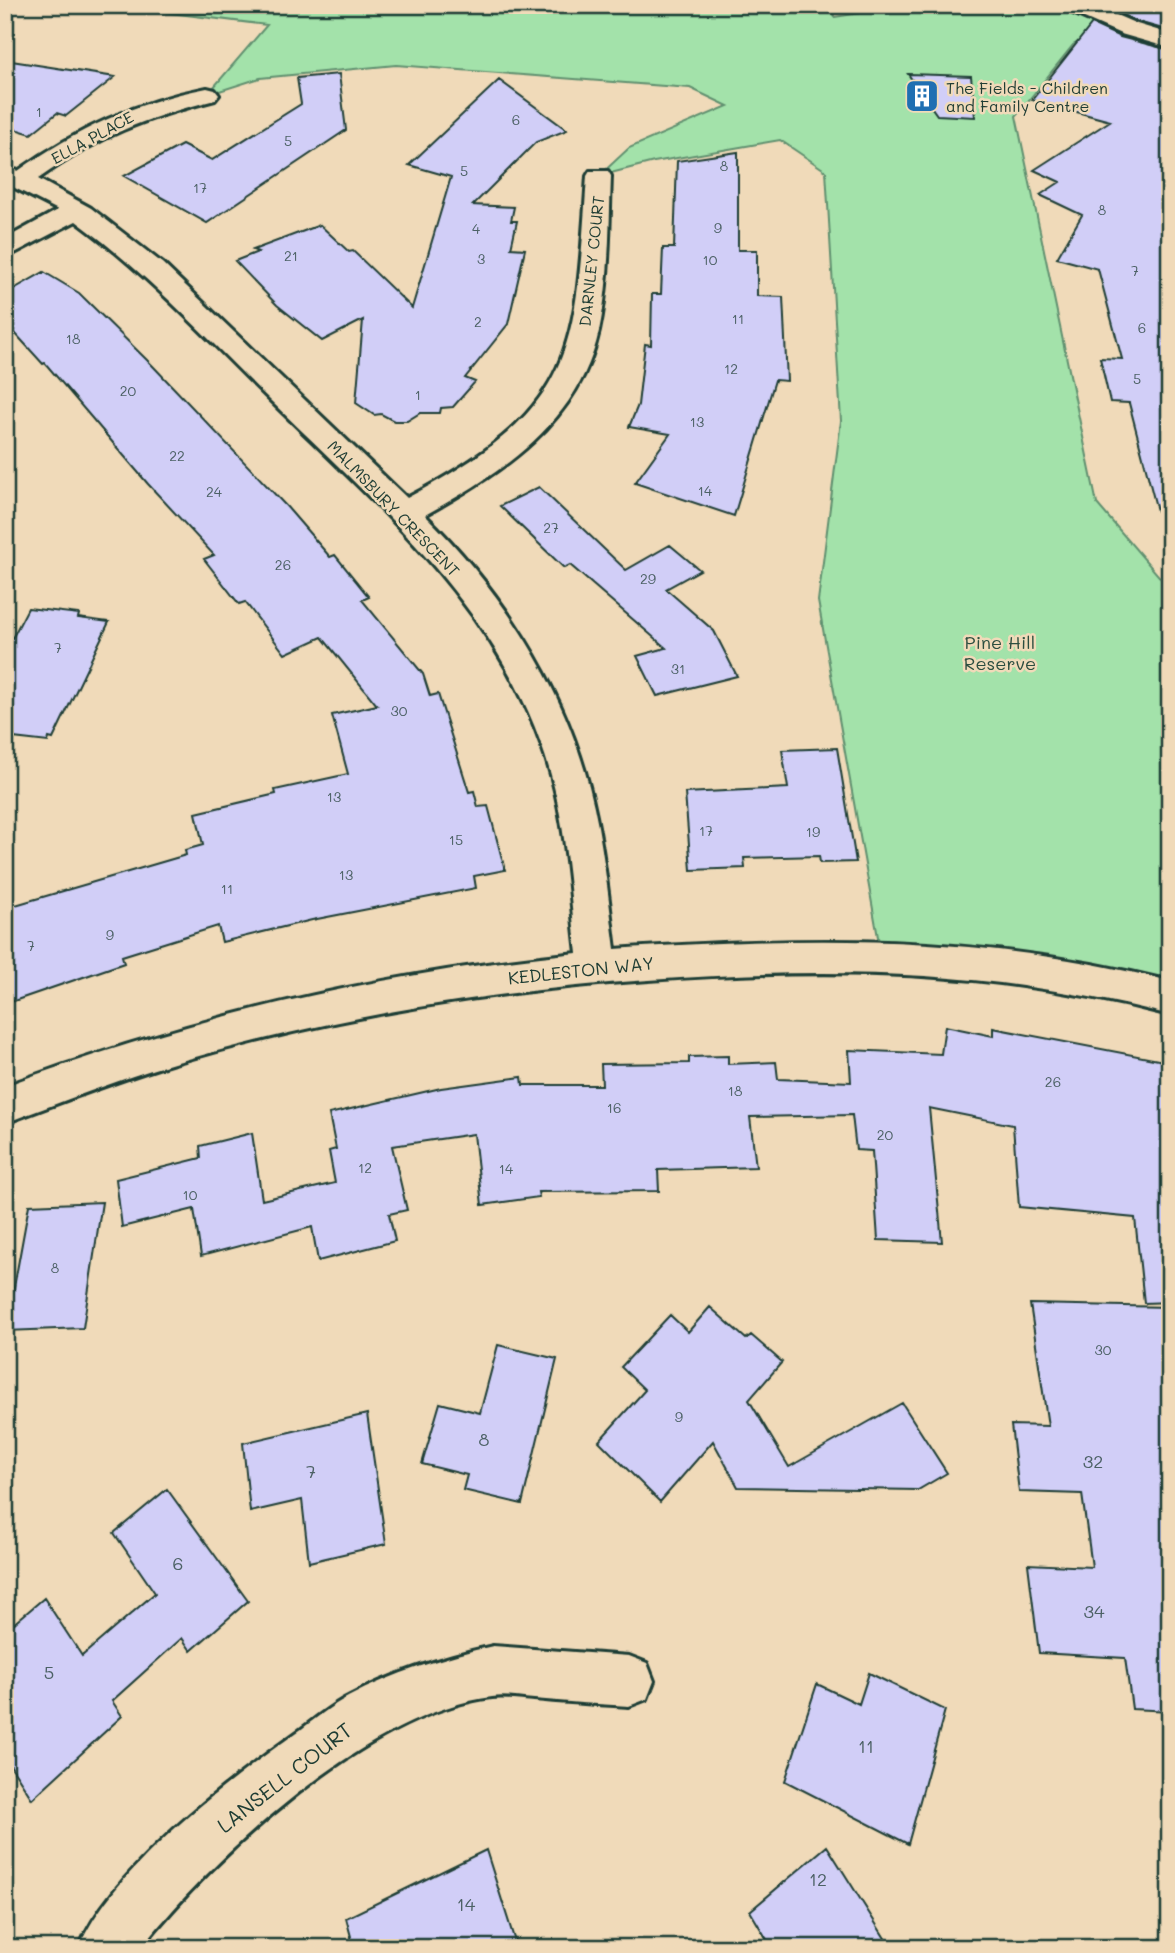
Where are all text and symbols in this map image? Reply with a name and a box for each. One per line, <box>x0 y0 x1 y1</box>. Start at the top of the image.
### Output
building icon: The Fields - Children and Family Centre <box>903 77 941 115</box>
place label: The Fields - Children and Family Centre <box>946 77 1108 116</box>
house number: 1 <box>36 102 42 121</box>
street label: ELLA PLACE <box>47 106 137 168</box>
house number: 6 <box>512 110 520 129</box>
house number: 5 <box>284 131 292 150</box>
house number: 8 <box>720 156 728 175</box>
house number: 5 <box>460 161 468 180</box>
house number: 17 <box>193 178 207 197</box>
street label: DARNLEY COURT <box>574 195 608 327</box>
house number: 8 <box>1098 200 1106 219</box>
house number: 9 <box>714 218 722 237</box>
house number: 4 <box>472 219 481 238</box>
house number: 21 <box>284 246 298 265</box>
house number: 3 <box>477 249 485 268</box>
house number: 10 <box>703 250 718 269</box>
house number: 7 <box>1131 261 1139 280</box>
house number: 11 <box>732 309 744 328</box>
house number: 2 <box>474 312 482 331</box>
house number: 6 <box>1138 318 1146 337</box>
house number: 18 <box>66 329 80 348</box>
house number: 12 <box>724 359 738 378</box>
house number: 5 <box>1133 369 1141 388</box>
house number: 20 <box>120 381 137 400</box>
house number: 1 <box>415 385 421 404</box>
house number: 13 <box>690 412 704 431</box>
street label: MALMSBURY CRESCENT <box>323 435 465 581</box>
house number: 22 <box>169 446 185 465</box>
house number: 14 <box>698 481 713 500</box>
house number: 24 <box>206 482 223 501</box>
house number: 27 <box>543 518 559 537</box>
house number: 26 <box>275 555 291 574</box>
house number: 29 <box>640 569 656 588</box>
park label: Pine Hill Reserve <box>964 630 1036 675</box>
house number: 7 <box>54 638 62 657</box>
house number: 31 <box>671 659 685 678</box>
house number: 30 <box>391 701 408 720</box>
house number: 13 <box>327 787 341 806</box>
house number: 17 <box>699 821 713 840</box>
house number: 19 <box>806 822 820 841</box>
house number: 15 <box>449 830 463 849</box>
house number: 13 <box>339 865 353 884</box>
house number: 11 <box>221 879 233 898</box>
house number: 9 <box>106 925 114 944</box>
house number: 7 <box>27 936 35 955</box>
street label: KEDLESTON WAY <box>507 950 655 990</box>
house number: 26 <box>1045 1072 1061 1091</box>
house number: 18 <box>728 1081 742 1100</box>
house number: 16 <box>607 1098 621 1117</box>
house number: 20 <box>877 1125 894 1144</box>
house number: 12 <box>358 1158 372 1177</box>
house number: 14 <box>499 1159 514 1178</box>
house number: 10 <box>183 1185 198 1204</box>
house number: 8 <box>51 1258 59 1277</box>
house number: 30 <box>1095 1340 1112 1359</box>
house number: 9 <box>675 1407 683 1426</box>
house number: 8 <box>479 1427 490 1451</box>
house number: 32 <box>1083 1449 1103 1473</box>
house number: 7 <box>306 1459 316 1483</box>
house number: 6 <box>173 1551 183 1575</box>
house number: 34 <box>1083 1599 1105 1623</box>
house number: 5 <box>44 1660 54 1684</box>
street label: LANSELL COURT <box>211 1716 357 1838</box>
house number: 11 <box>858 1734 874 1758</box>
house number: 12 <box>809 1867 827 1891</box>
house number: 14 <box>457 1892 476 1916</box>

